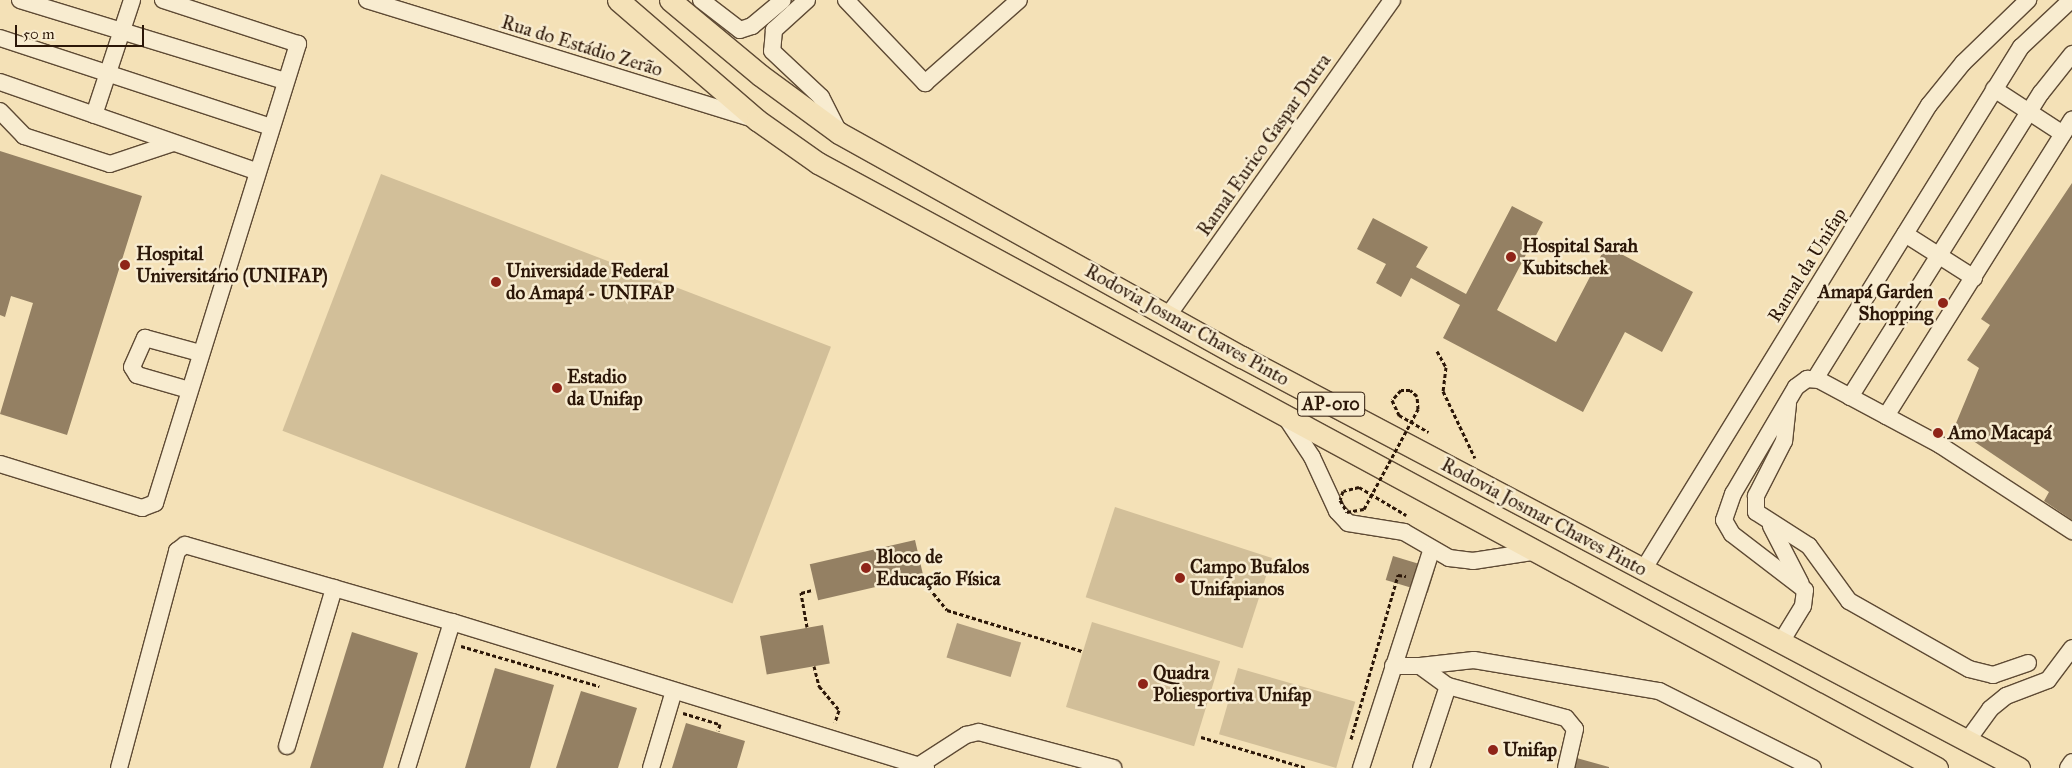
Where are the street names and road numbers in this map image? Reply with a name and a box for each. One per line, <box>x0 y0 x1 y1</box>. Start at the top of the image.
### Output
street label: Rua do Estádio Zerão <box>499 11 665 81</box>
street label: Ramal Eurico Gaspar Dutra <box>1192 50 1336 240</box>
street label: Ramal da Unifap <box>1763 204 1851 326</box>
street label: Rodovia Josmar Chaves Pinto <box>1081 259 1293 391</box>
road number: AP-010 <box>1296 388 1366 419</box>
street label: Rodovia Josmar Chaves Pinto <box>1437 453 1651 581</box>

